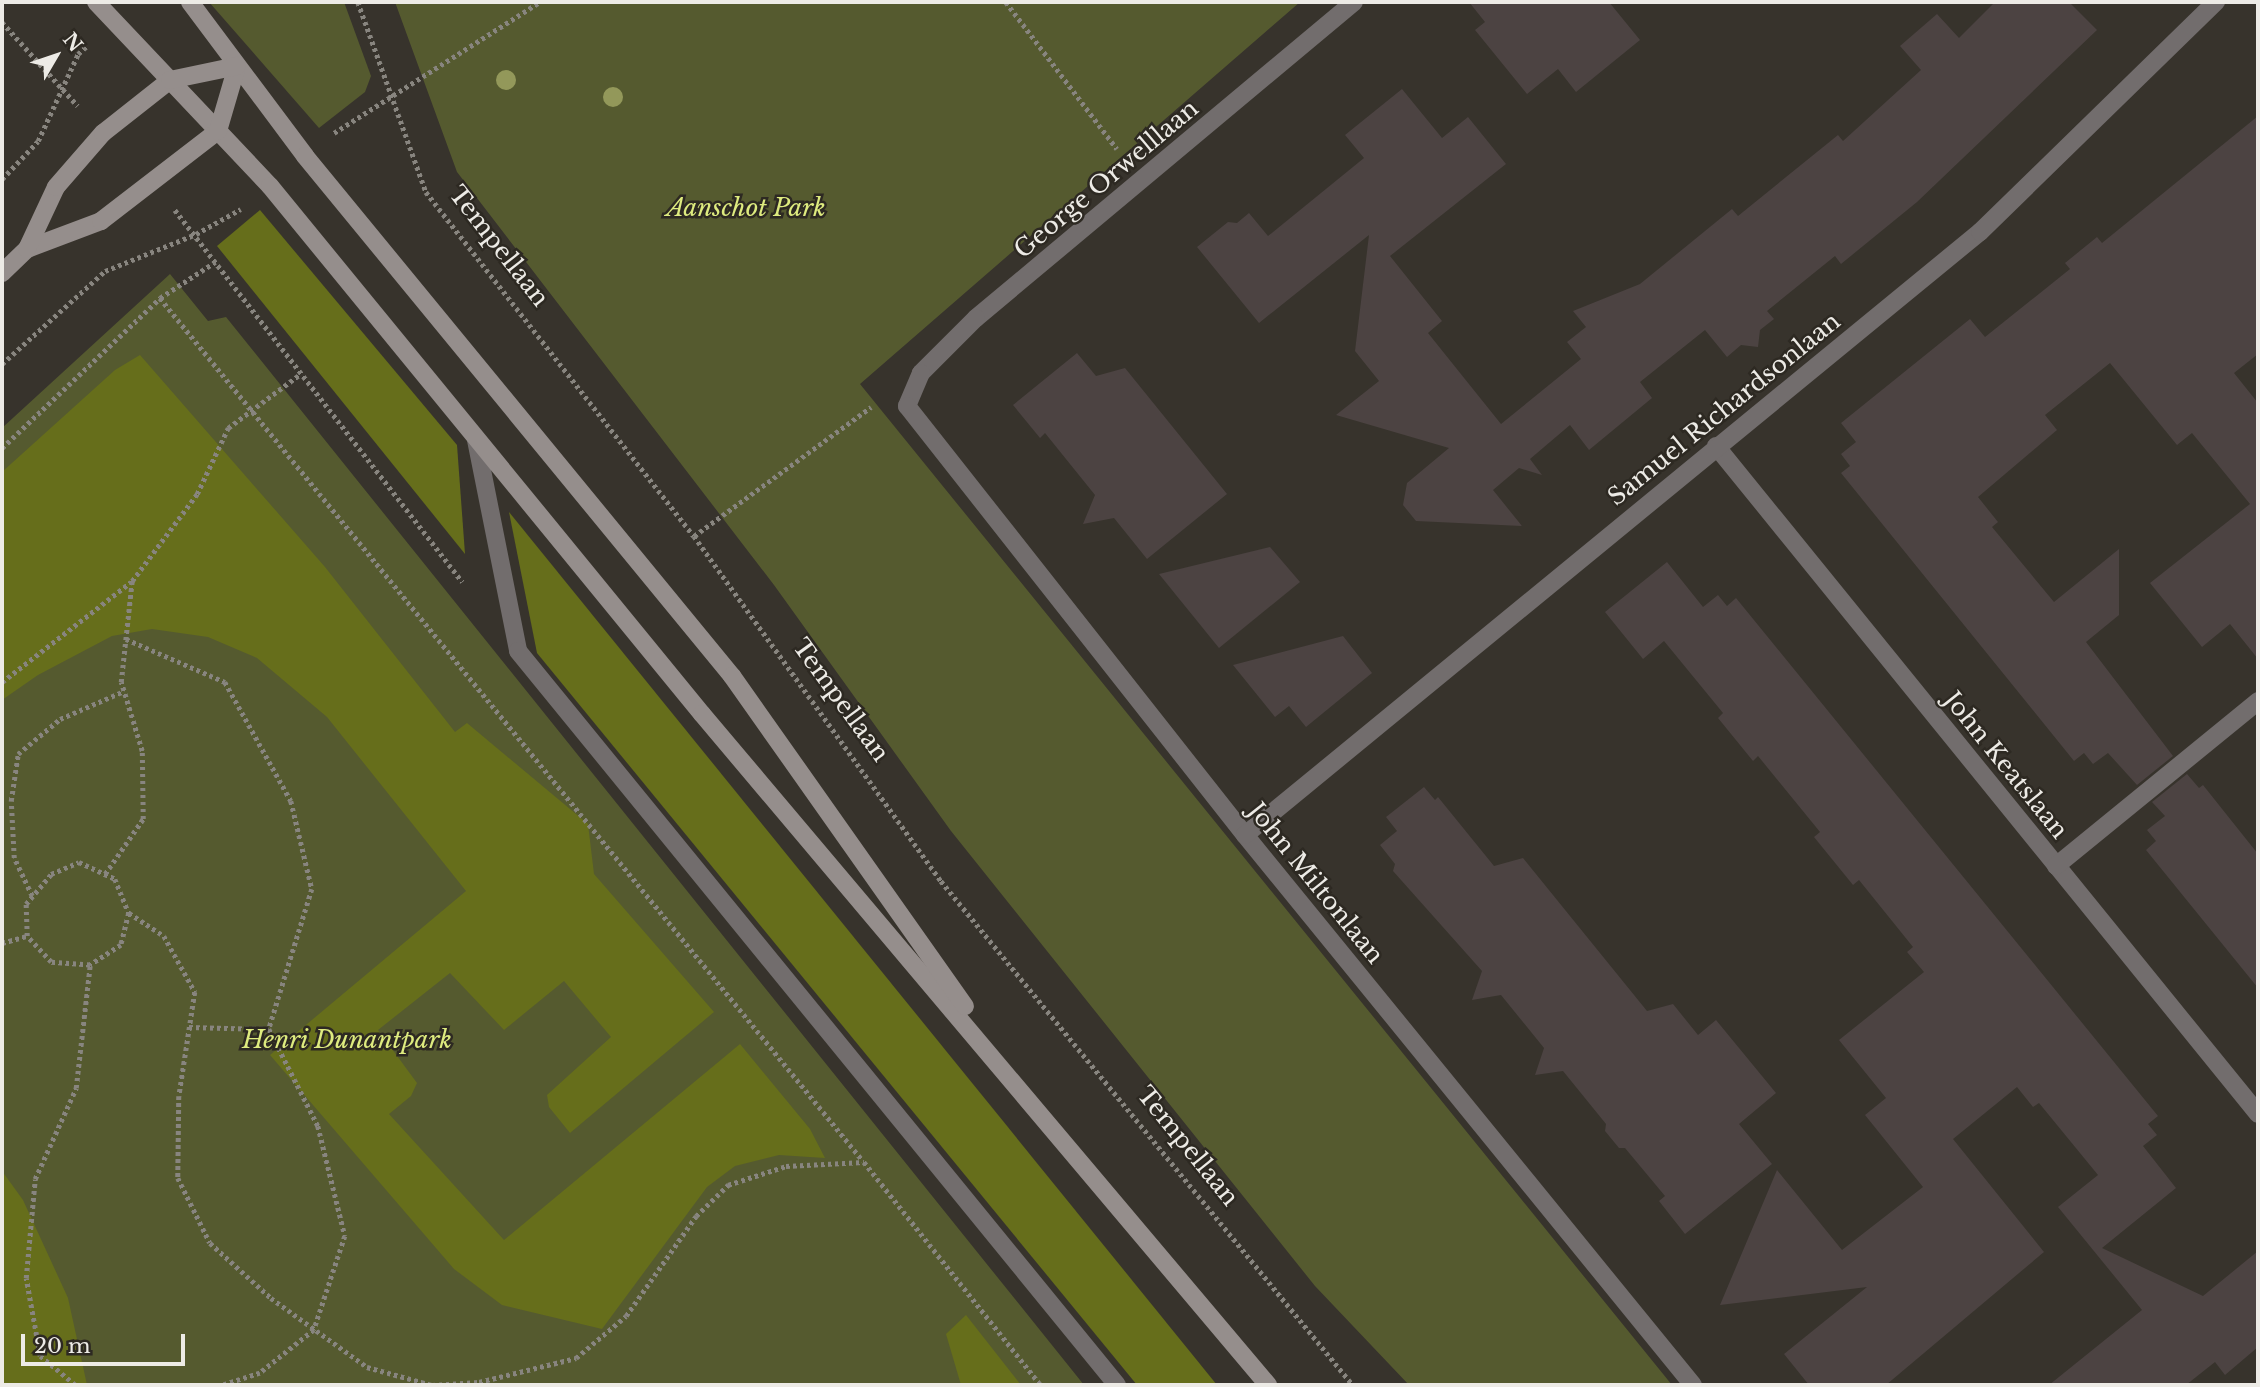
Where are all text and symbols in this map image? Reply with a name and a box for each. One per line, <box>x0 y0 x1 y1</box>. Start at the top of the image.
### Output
north arrow <box>21 21 91 91</box>
text: N <box>58 28 87 57</box>
street label: George Orwelllaan <box>1008 94 1204 264</box>
street label: Tempellaan <box>443 180 555 312</box>
park label: Aanschot Park <box>666 194 826 222</box>
street label: Samuel Richardsonlaan <box>1602 306 1846 512</box>
street label: Tempellaan <box>787 633 895 767</box>
street label: John Keatslaan <box>1938 686 2074 844</box>
street label: John Miltonlaan <box>1242 797 1390 969</box>
park label: Henri Dunantpark <box>242 1026 452 1054</box>
street label: Tempellaan <box>1131 1081 1245 1211</box>
scale bar <box>24 1320 189 1364</box>
text: 20 m <box>34 1333 91 1359</box>

